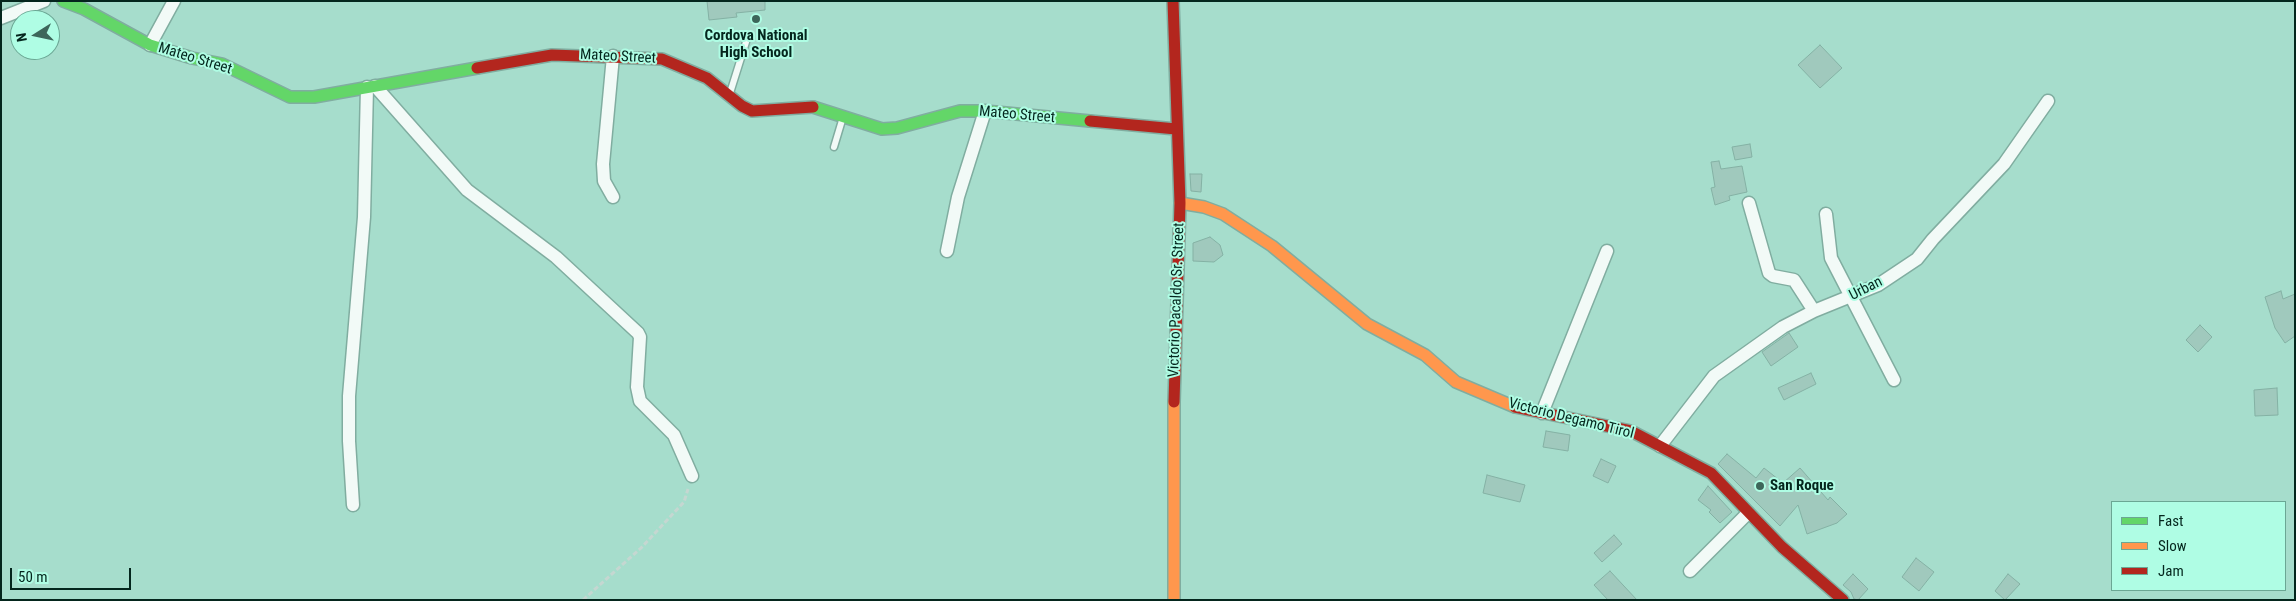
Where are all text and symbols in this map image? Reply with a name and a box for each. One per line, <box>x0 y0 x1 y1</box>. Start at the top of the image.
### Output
north arrow <box>10 10 60 60</box>
marker: Cordova National High School <box>750 13 762 25</box>
place label: Cordova National High School <box>704 27 808 62</box>
text: N <box>13 32 30 43</box>
street label: Mateo Street <box>156 39 234 79</box>
street label: Mateo Street <box>580 46 656 68</box>
street label: Mateo Street <box>978 103 1056 127</box>
street label: Victorio Pacaldo Sr. Street <box>1165 222 1189 378</box>
street label: Urban <box>1846 273 1886 305</box>
street label: Victorio Degamo Tirol <box>1506 395 1636 443</box>
place label: San Roque <box>1770 477 1834 495</box>
marker: San Roque <box>1754 480 1766 492</box>
legend <box>2111 501 2286 591</box>
text: Fast <box>2158 512 2183 530</box>
text: Slow <box>2158 537 2187 555</box>
scale bar <box>12 558 134 590</box>
text: Jam <box>2158 562 2184 580</box>
text: 50 m <box>18 568 48 586</box>

